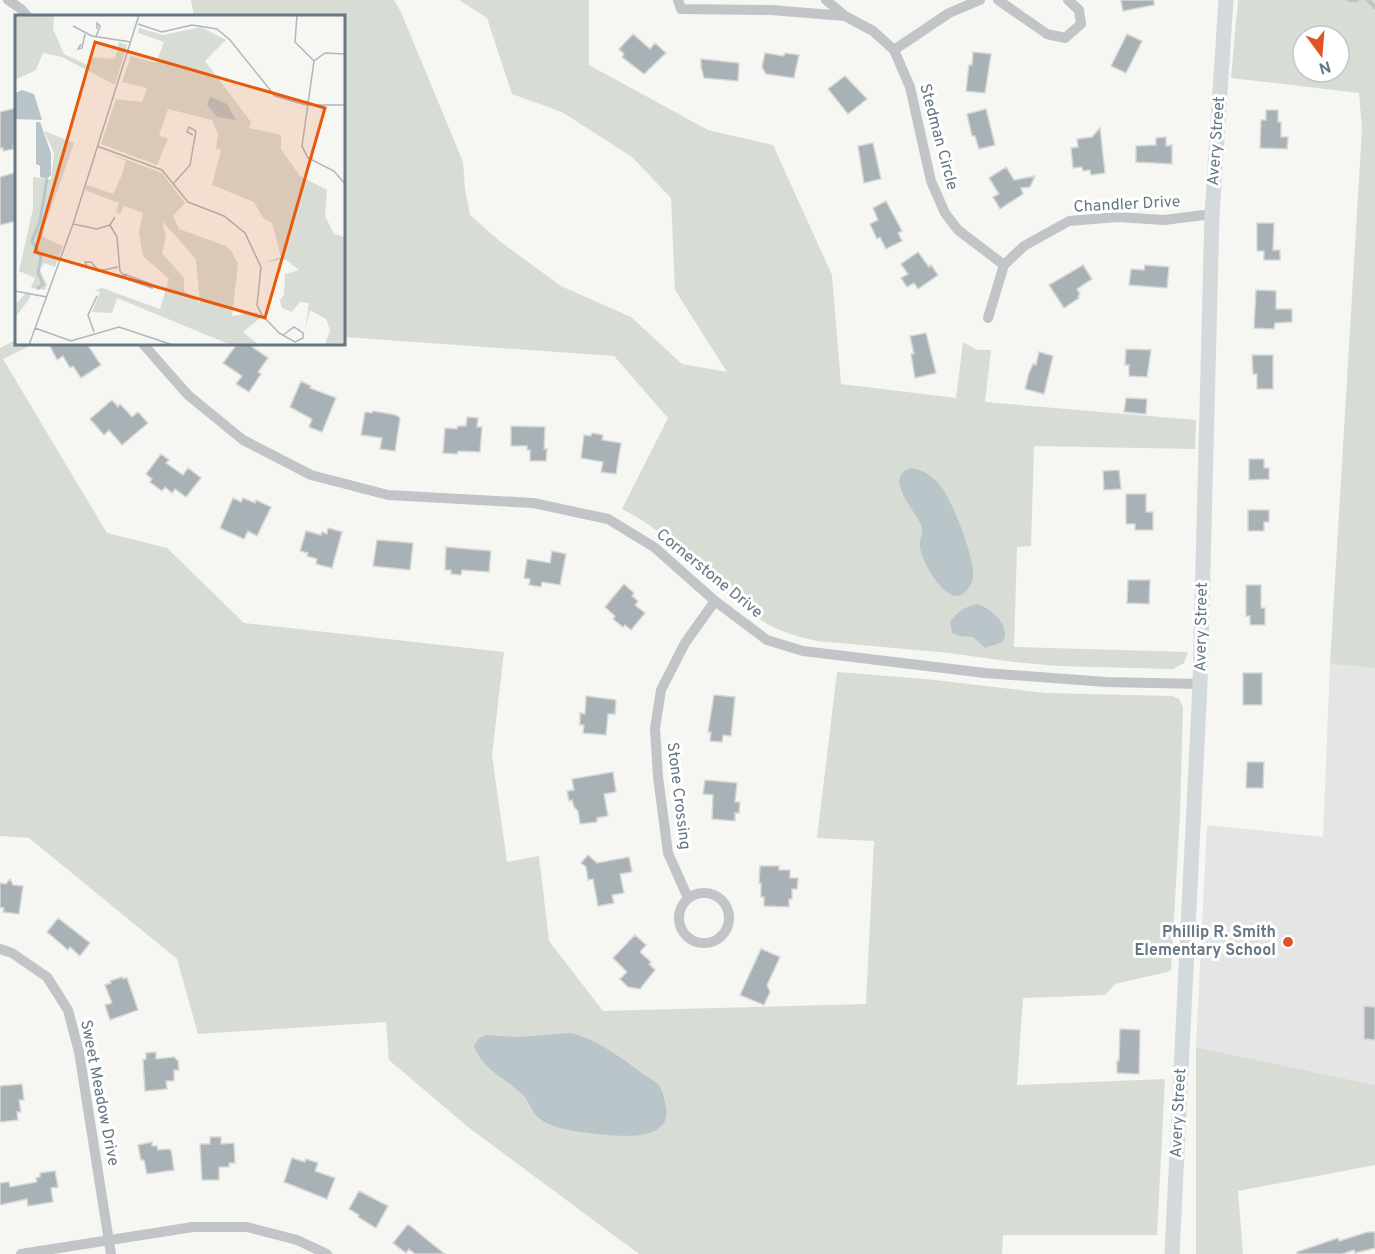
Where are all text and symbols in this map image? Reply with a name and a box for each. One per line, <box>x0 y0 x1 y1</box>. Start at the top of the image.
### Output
inset map <box>15 15 345 345</box>
north arrow <box>1291 24 1351 84</box>
text: N <box>1316 55 1333 78</box>
street label: Stedman Circle <box>914 82 962 192</box>
street label: Avery Street <box>1204 96 1230 186</box>
street label: Chandler Drive <box>1073 192 1181 218</box>
street label: Cornerstone Drive <box>652 525 766 623</box>
street label: Avery Street <box>1191 582 1213 672</box>
street label: Stone Crossing <box>661 741 695 851</box>
place label: Phillip R. Smith Elementary School <box>1134 923 1276 961</box>
marker: Phillip R. Smith Elementary School <box>1281 935 1295 949</box>
street label: Sweet Meadow Drive <box>75 1018 123 1168</box>
street label: Avery Street <box>1167 1068 1191 1158</box>

